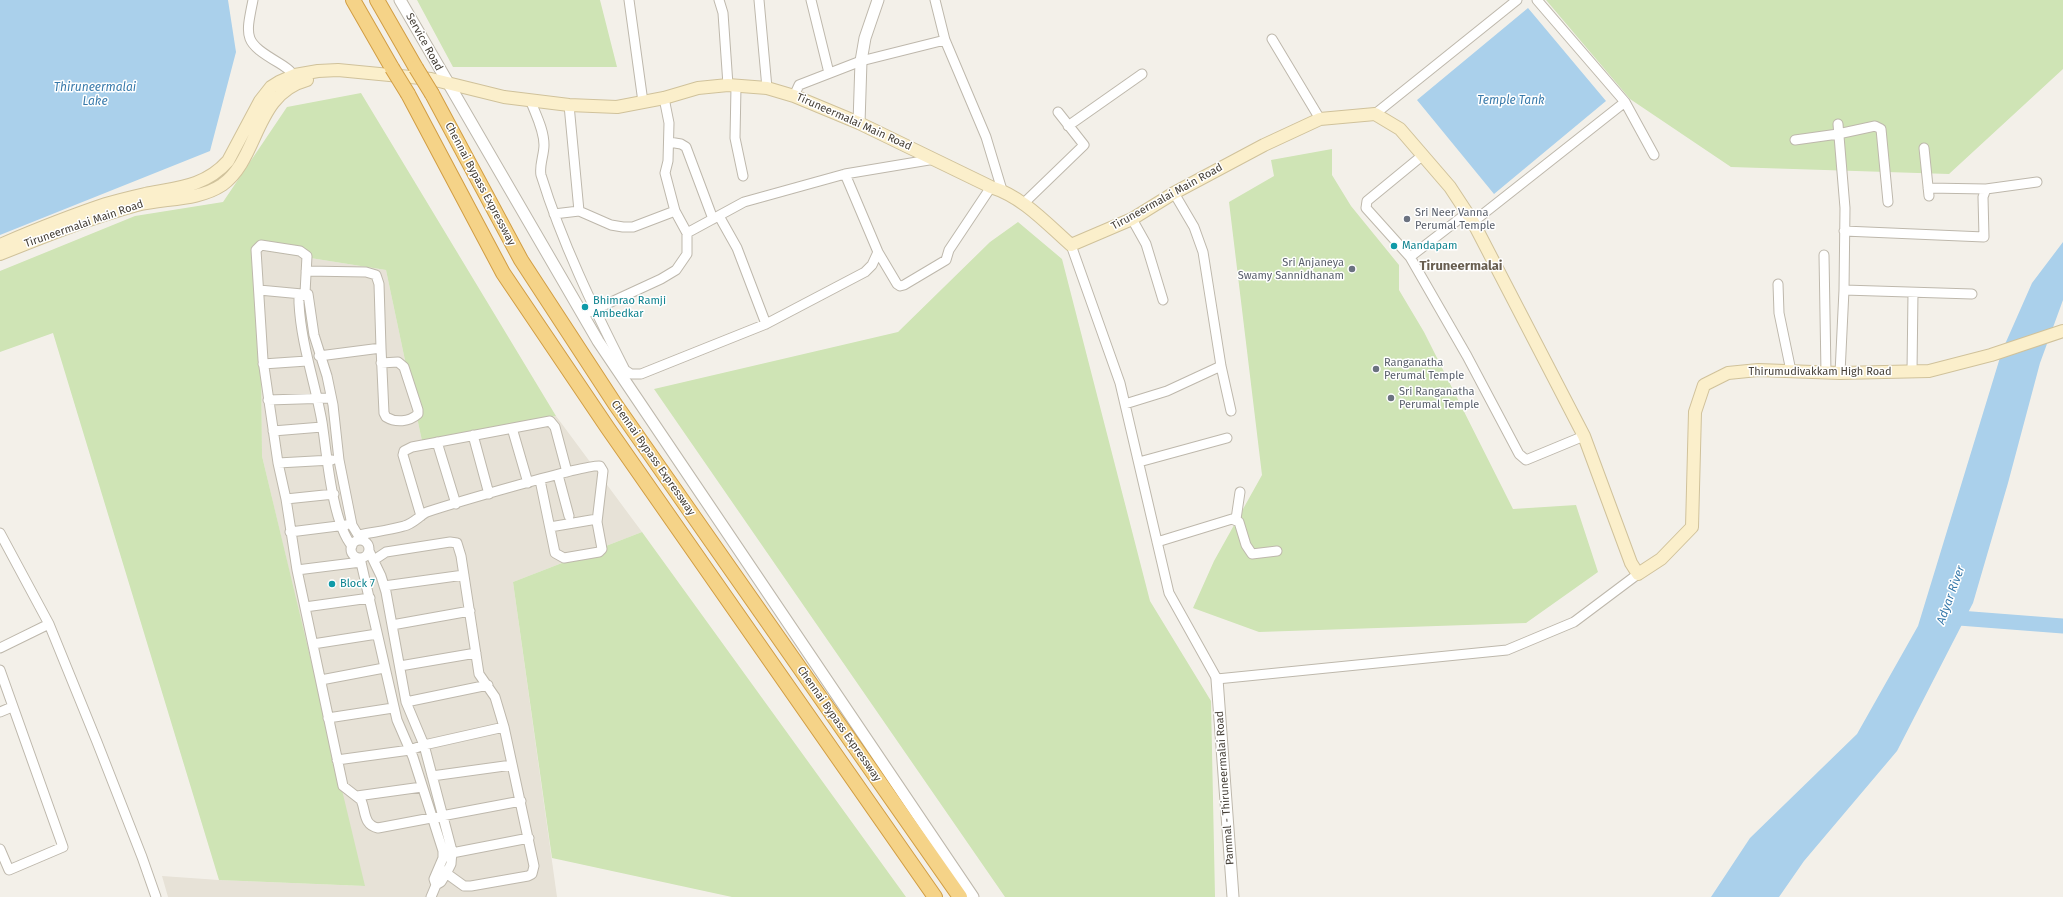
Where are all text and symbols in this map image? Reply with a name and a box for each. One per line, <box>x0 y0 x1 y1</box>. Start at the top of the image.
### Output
street label: Service Road <box>403 11 445 73</box>
water label: Thiruneermalai Lake <box>54 81 136 109</box>
street label: Tiruneermalai Main Road <box>794 91 914 153</box>
water label: Temple Tank <box>1477 94 1545 108</box>
street label: Chennai Bypass Expressway <box>442 120 518 248</box>
street label: Tiruneermalai Main Road <box>1109 161 1225 233</box>
street label: Tiruneermalai Main Road <box>23 197 145 251</box>
place label: Sri Neer Vanna Perumal Temple <box>1415 206 1495 232</box>
marker: Sri Neer Vanna Perumal Temple <box>1402 214 1412 224</box>
place label: Mandapam <box>1402 239 1457 253</box>
marker: Mandapam <box>1389 241 1399 251</box>
place label: Sri Anjaneya Swamy Sannidhanam <box>1238 256 1344 282</box>
district label: Tiruneermalai <box>1420 258 1502 274</box>
marker: Sri Anjaneya Swamy Sannidhanam <box>1347 264 1357 274</box>
place label: Bhimrao Ramji Ambedkar <box>593 294 666 320</box>
marker: Bhimrao Ramji Ambedkar <box>580 302 590 312</box>
place label: Ranganatha Perumal Temple <box>1384 356 1464 382</box>
marker: Ranganatha Perumal Temple <box>1371 364 1381 374</box>
street label: Thirumudivakkam High Road <box>1748 365 1892 379</box>
place label: Sri Ranganatha Perumal Temple <box>1399 385 1479 411</box>
marker: Sri Ranganatha Perumal Temple <box>1386 393 1396 403</box>
street label: Chennai Bypass Expressway <box>608 398 698 518</box>
water label: Adyar River <box>1934 564 1968 626</box>
place label: Block 7 <box>340 577 375 591</box>
marker: Block 7 <box>327 579 337 589</box>
street label: Chennai Bypass Expressway <box>794 664 884 784</box>
street label: Pammal - Thiruneermalai Road <box>1213 711 1237 865</box>

